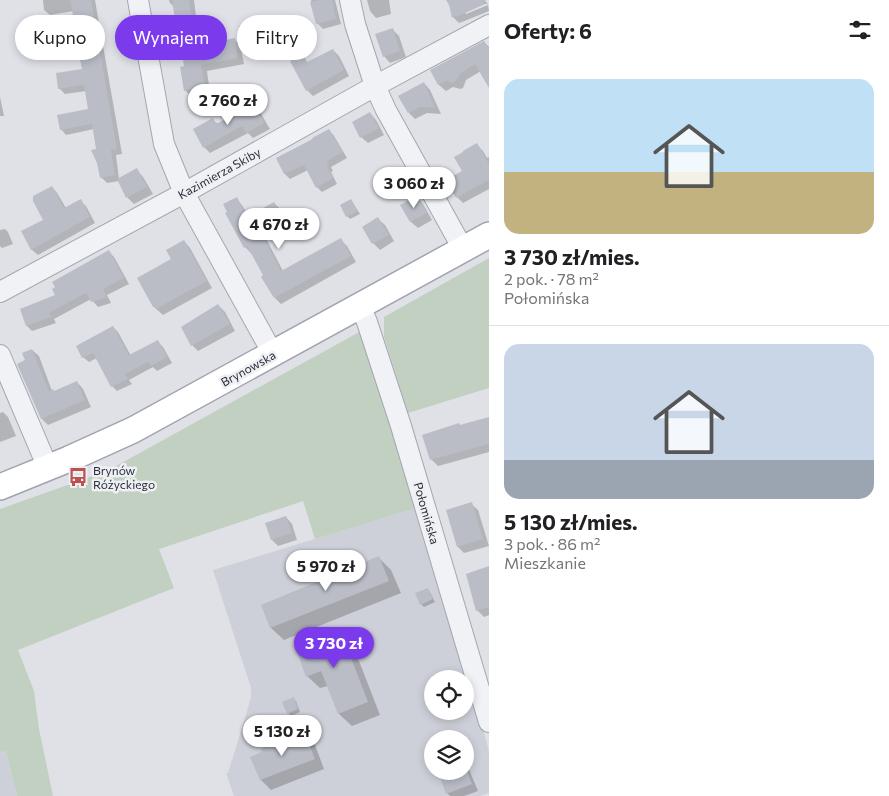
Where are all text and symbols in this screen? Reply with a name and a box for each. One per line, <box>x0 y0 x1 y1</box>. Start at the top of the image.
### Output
chip: Kupno <box>15 15 105 60</box>
chip: Wynajem <box>115 15 227 60</box>
chip: Filtry <box>237 15 317 60</box>
icon: filters <box>846 16 874 44</box>
text: Oferty: 6 <box>504 18 592 43</box>
pin: 2 760 zł <box>176 84 280 126</box>
text: 2 760 zł <box>199 90 257 109</box>
icon: home <box>644 111 734 201</box>
street label: Kazimierza Skiby <box>175 144 263 202</box>
pin: 3 060 zł <box>362 166 466 209</box>
text: 3 060 zł <box>384 173 444 192</box>
pin: 4 670 zł <box>227 208 331 250</box>
text: 4 670 zł <box>250 214 308 233</box>
text: 3 730 zł/mies. <box>504 244 640 269</box>
text: 2 pok. · 78 m² <box>504 269 599 288</box>
text: Połomińska <box>504 288 589 307</box>
street label: Brynowska <box>218 347 278 389</box>
icon: home <box>644 377 734 467</box>
place label: Brynów Różyckiego <box>93 463 155 491</box>
bus stop icon: Brynów Różyckiego <box>67 466 89 488</box>
street label: Połomińska <box>411 480 443 546</box>
text: 5 130 zł/mies. <box>504 509 638 534</box>
text: 3 pok. · 86 m² <box>504 534 600 553</box>
pin: 5 970 zł <box>274 550 378 592</box>
text: Mieszkanie <box>504 553 586 572</box>
text: 5 970 zł <box>297 556 355 575</box>
pin: 3 730 zł <box>282 626 386 669</box>
text: 3 730 zł <box>305 633 363 652</box>
map controls <box>424 670 474 780</box>
button: locate <box>424 670 474 720</box>
pin: 5 130 zł <box>230 714 334 757</box>
text: 5 130 zł <box>254 721 310 740</box>
button: layers <box>424 730 474 780</box>

